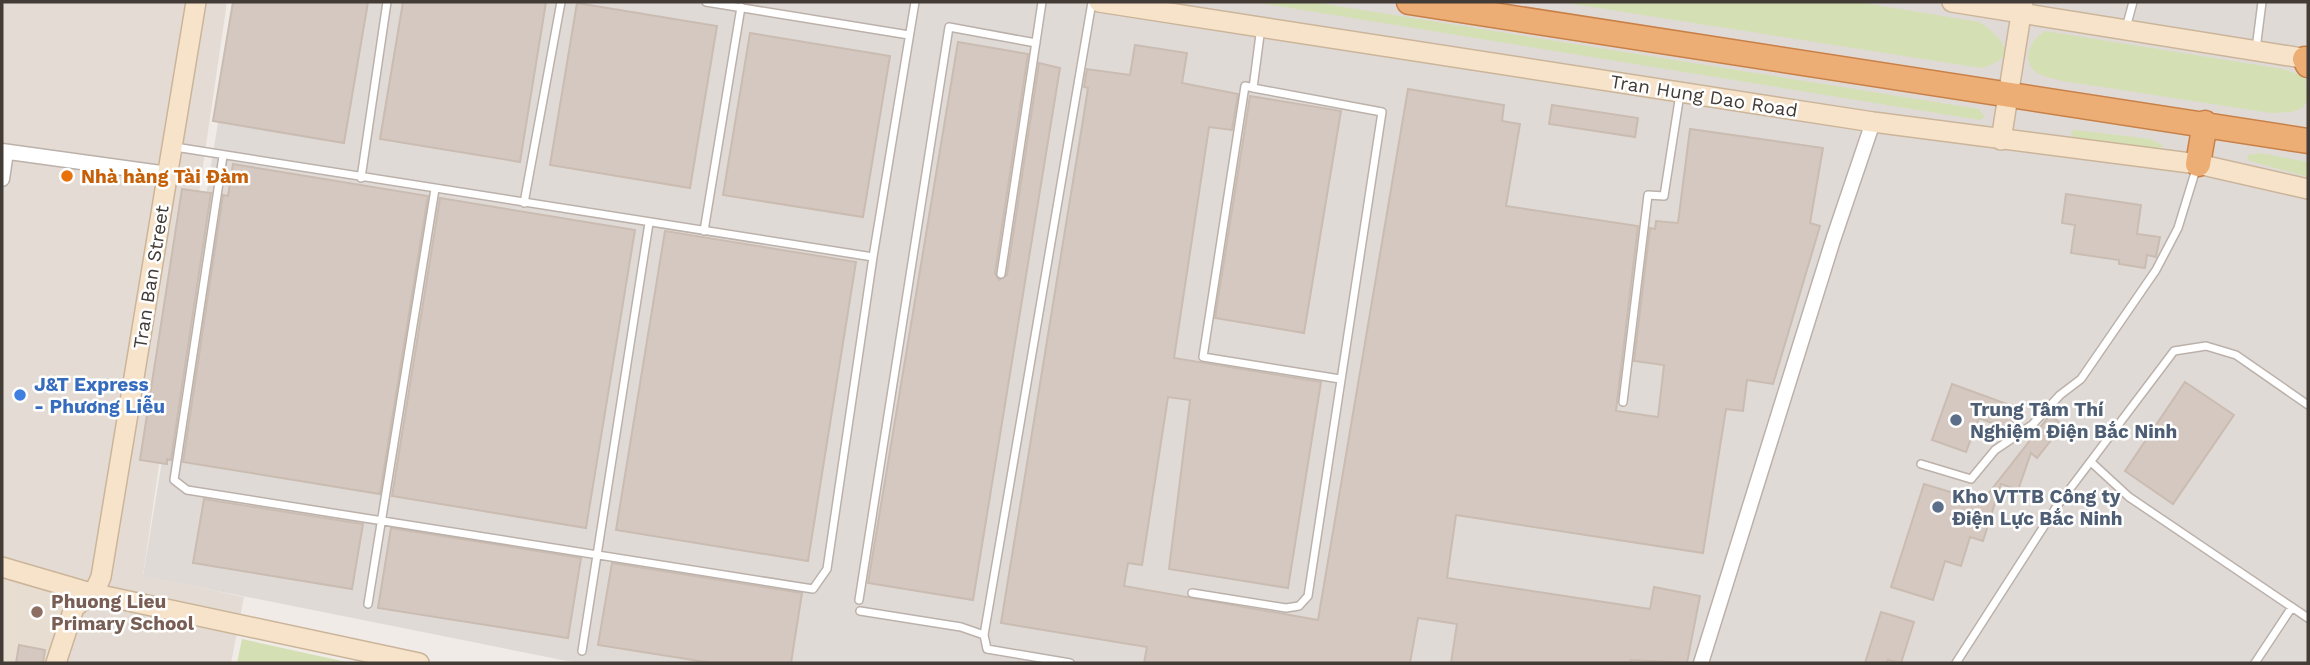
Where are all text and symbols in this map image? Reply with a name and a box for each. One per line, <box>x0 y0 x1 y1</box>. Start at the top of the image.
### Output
street label: Tran Hung Dao Road <box>1609 70 1799 122</box>
place label: Nhà hàng Tài Đàm <box>81 165 249 188</box>
marker: Nhà hàng Tài Đàm <box>59 168 75 184</box>
street label: Tran Ban Street <box>128 203 174 351</box>
place label: J&T Express - Phương Liễu <box>34 373 165 418</box>
marker: J&T Express - Phương Liễu <box>12 387 28 403</box>
place label: Trung Tâm Thí Nghiệm Điện Bắc Ninh <box>1970 398 2177 443</box>
marker: Trung Tâm Thí Nghiệm Điện Bắc Ninh <box>1948 412 1964 428</box>
place label: Kho VTTB Công ty Điện Lực Bắc Ninh <box>1952 485 2123 530</box>
marker: Kho VTTB Công ty Điện Lực Bắc Ninh <box>1930 499 1946 515</box>
place label: Phuong Lieu Primary School <box>51 590 195 635</box>
marker: Phuong Lieu Primary School <box>29 604 45 620</box>

